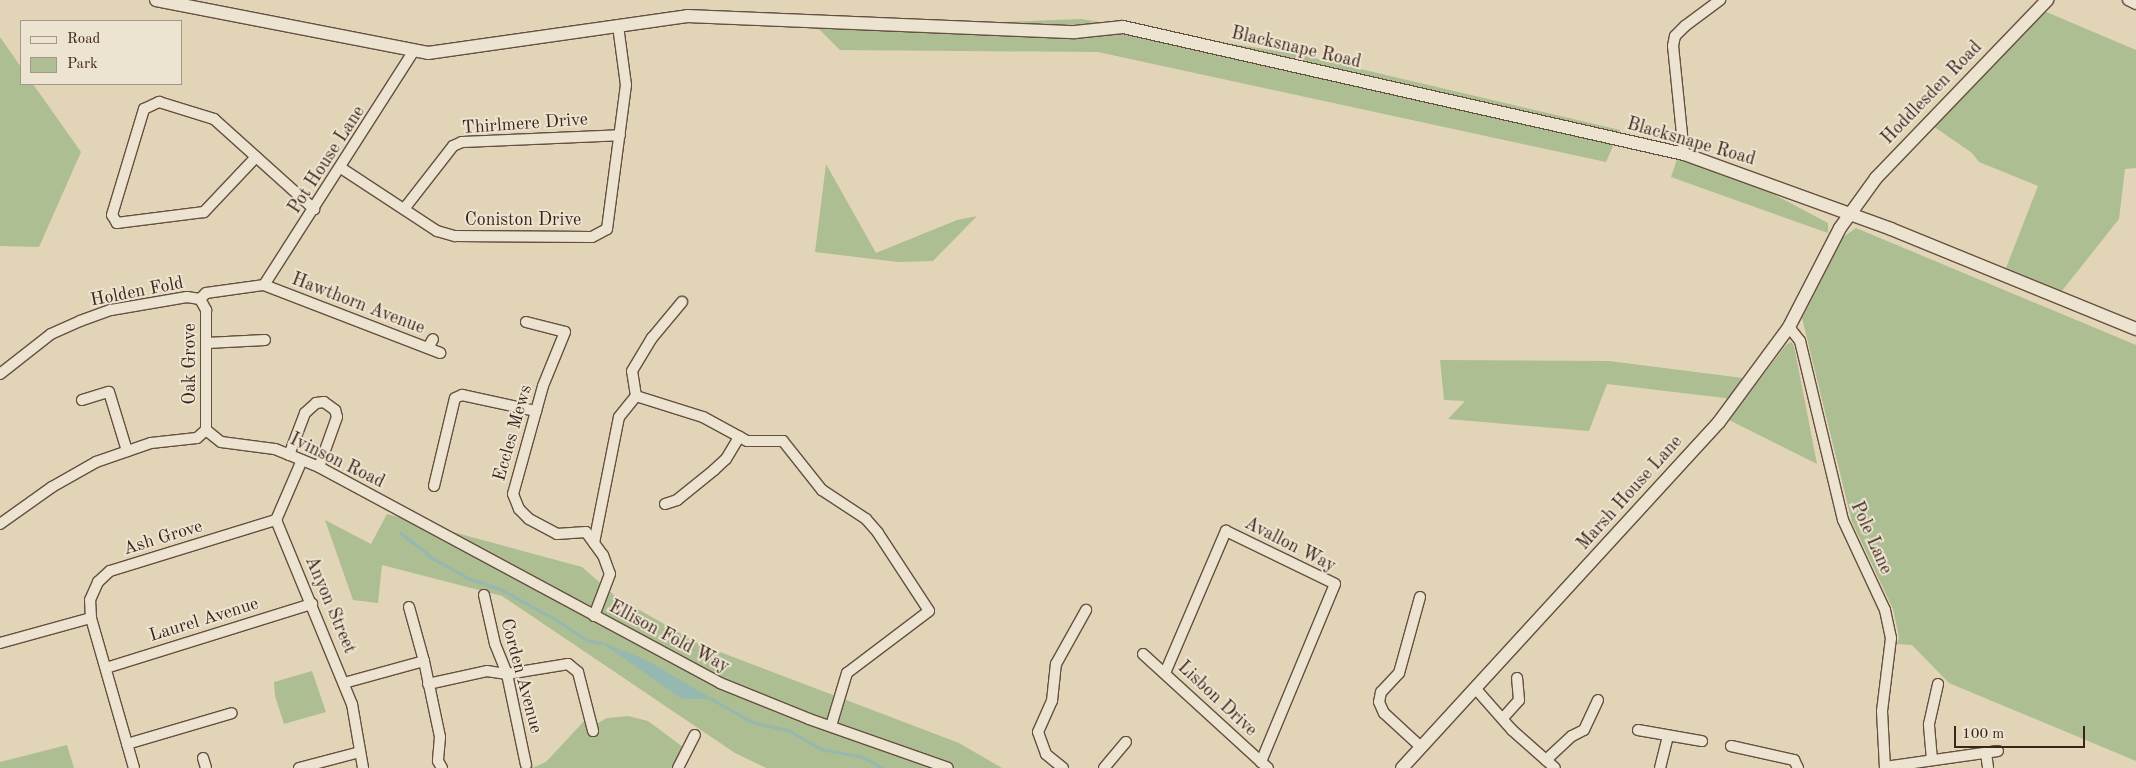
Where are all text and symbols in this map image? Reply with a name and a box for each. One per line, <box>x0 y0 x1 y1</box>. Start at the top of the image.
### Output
legend <box>20 20 182 85</box>
street label: Blacksnape Road <box>1229 23 1363 73</box>
text: Road <box>67 32 100 47</box>
street label: Hoddlesden Road <box>1877 37 1987 149</box>
text: Park <box>67 57 98 72</box>
street label: Pot House Lane <box>284 102 370 218</box>
street label: Thirlmere Drive <box>461 109 589 139</box>
street label: Blacksnape Road <box>1624 113 1758 171</box>
street label: Coniston Drive <box>465 209 581 231</box>
street label: Hawthorn Avenue <box>288 269 428 339</box>
street label: Holden Fold <box>89 272 185 312</box>
street label: Oak Grove <box>179 323 201 405</box>
street label: Eccles Mews <box>489 382 537 484</box>
street label: Ivinson Road <box>286 429 388 493</box>
street label: Marsh House Lane <box>1573 431 1687 555</box>
street label: Pole Lane <box>1845 498 1897 578</box>
street label: Avallon Way <box>1241 513 1339 577</box>
street label: Ash Grove <box>121 516 205 560</box>
street label: Anyon Street <box>300 553 360 657</box>
street label: Laurel Avenue <box>147 593 261 647</box>
street label: Ellison Fold Way <box>605 596 733 678</box>
street label: Corden Avenue <box>495 616 547 736</box>
street label: Lisbon Drive <box>1173 657 1261 741</box>
scale bar <box>1956 716 2087 748</box>
text: 100 m <box>1962 727 2004 742</box>

